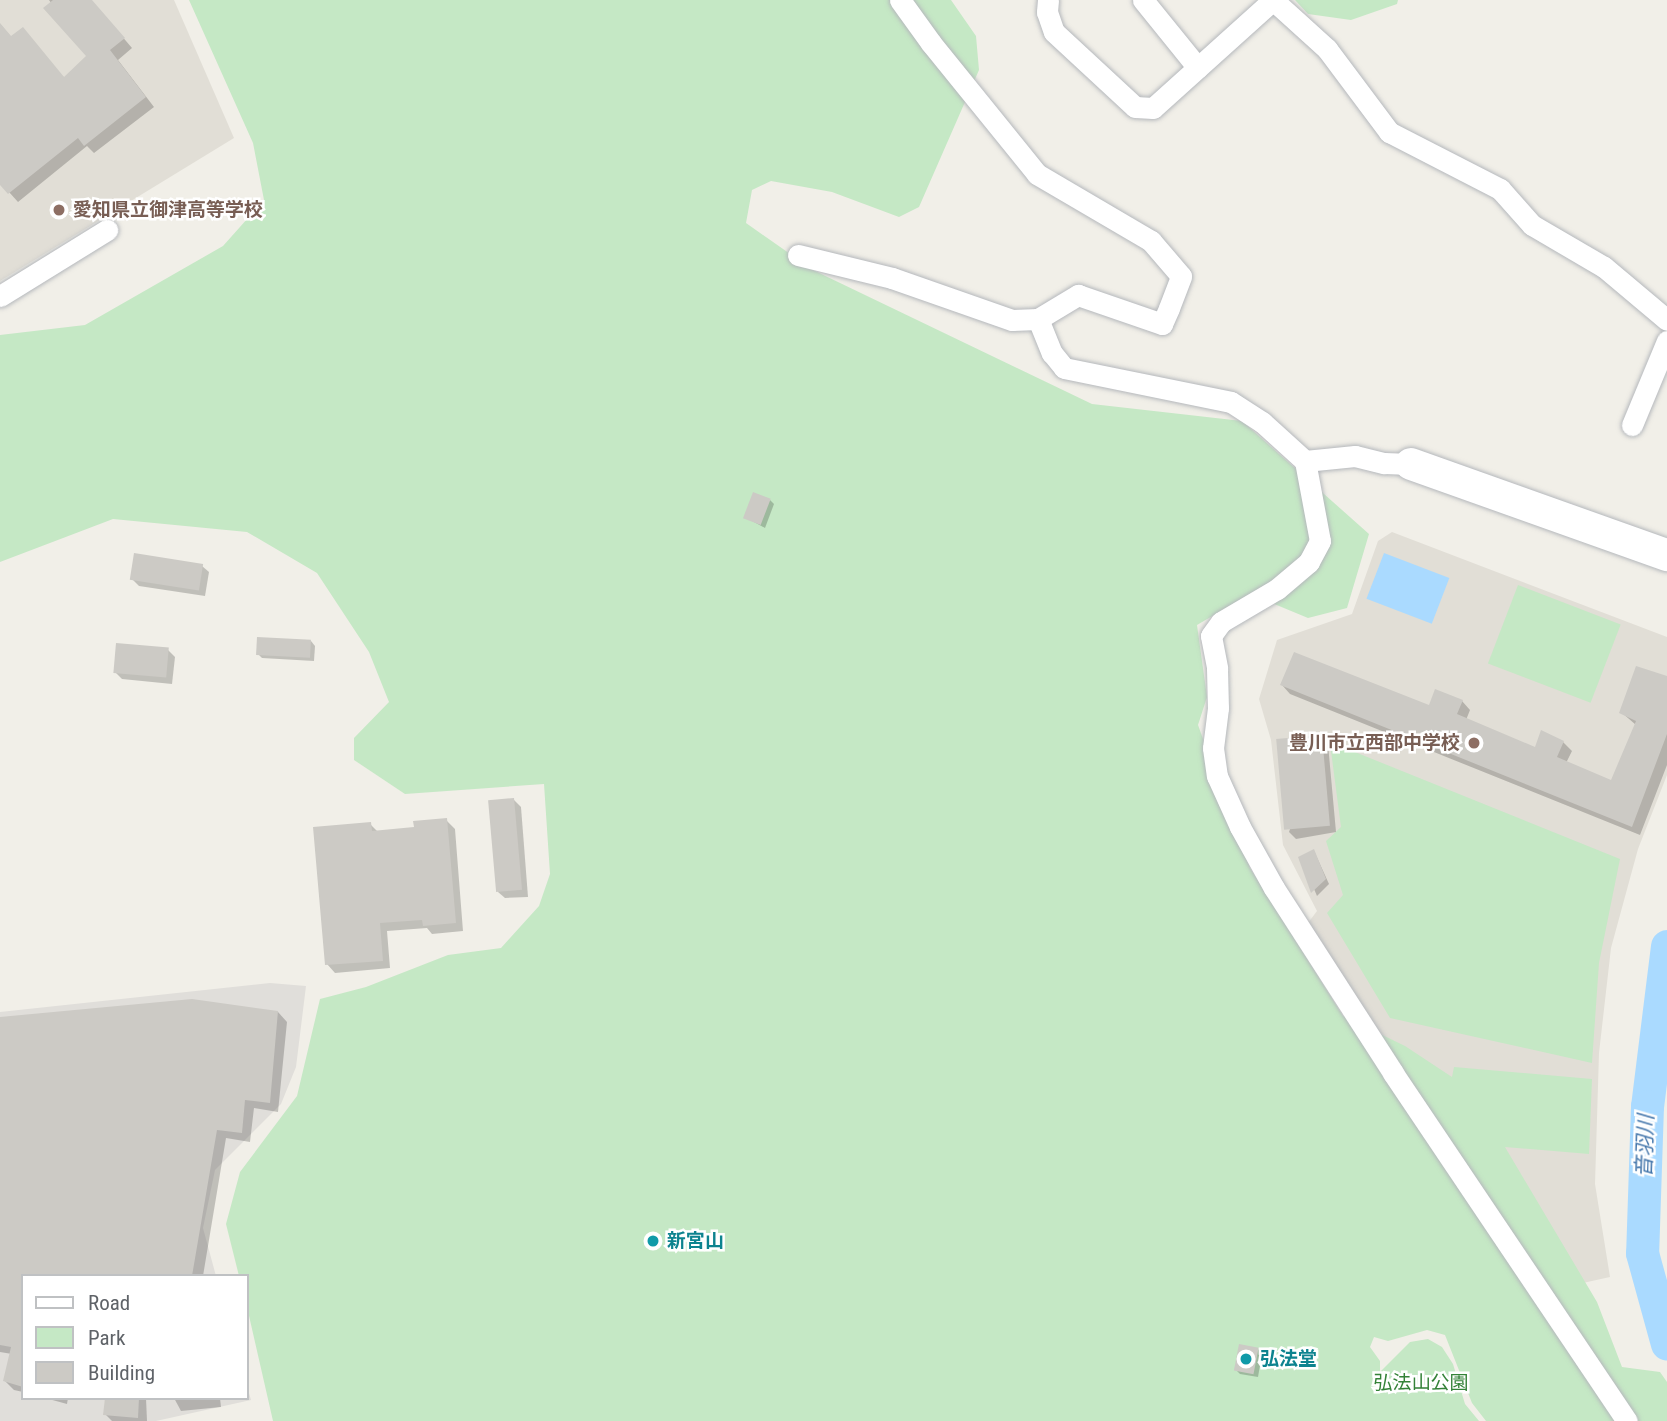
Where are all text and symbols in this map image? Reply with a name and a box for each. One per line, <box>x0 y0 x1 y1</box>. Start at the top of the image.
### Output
place label: 愛知県立御津高等学校 <box>73 199 263 221</box>
marker: 愛知県立御津高等学校 <box>51 202 67 218</box>
place label: 豊川市立西部中学校 <box>1289 732 1460 754</box>
marker: 豊川市立西部中学校 <box>1466 735 1482 751</box>
water label: 音羽川 <box>1631 1114 1659 1178</box>
place label: 新宮山 <box>667 1230 724 1252</box>
marker: 新宮山 <box>645 1233 661 1249</box>
legend <box>21 1274 248 1400</box>
text: Road <box>88 1291 130 1315</box>
text: Park <box>88 1326 125 1350</box>
place label: 弘法堂 <box>1260 1348 1317 1370</box>
marker: 弘法堂 <box>1238 1351 1254 1367</box>
text: Building <box>88 1361 155 1385</box>
park label: 弘法山公園 <box>1374 1372 1468 1394</box>

